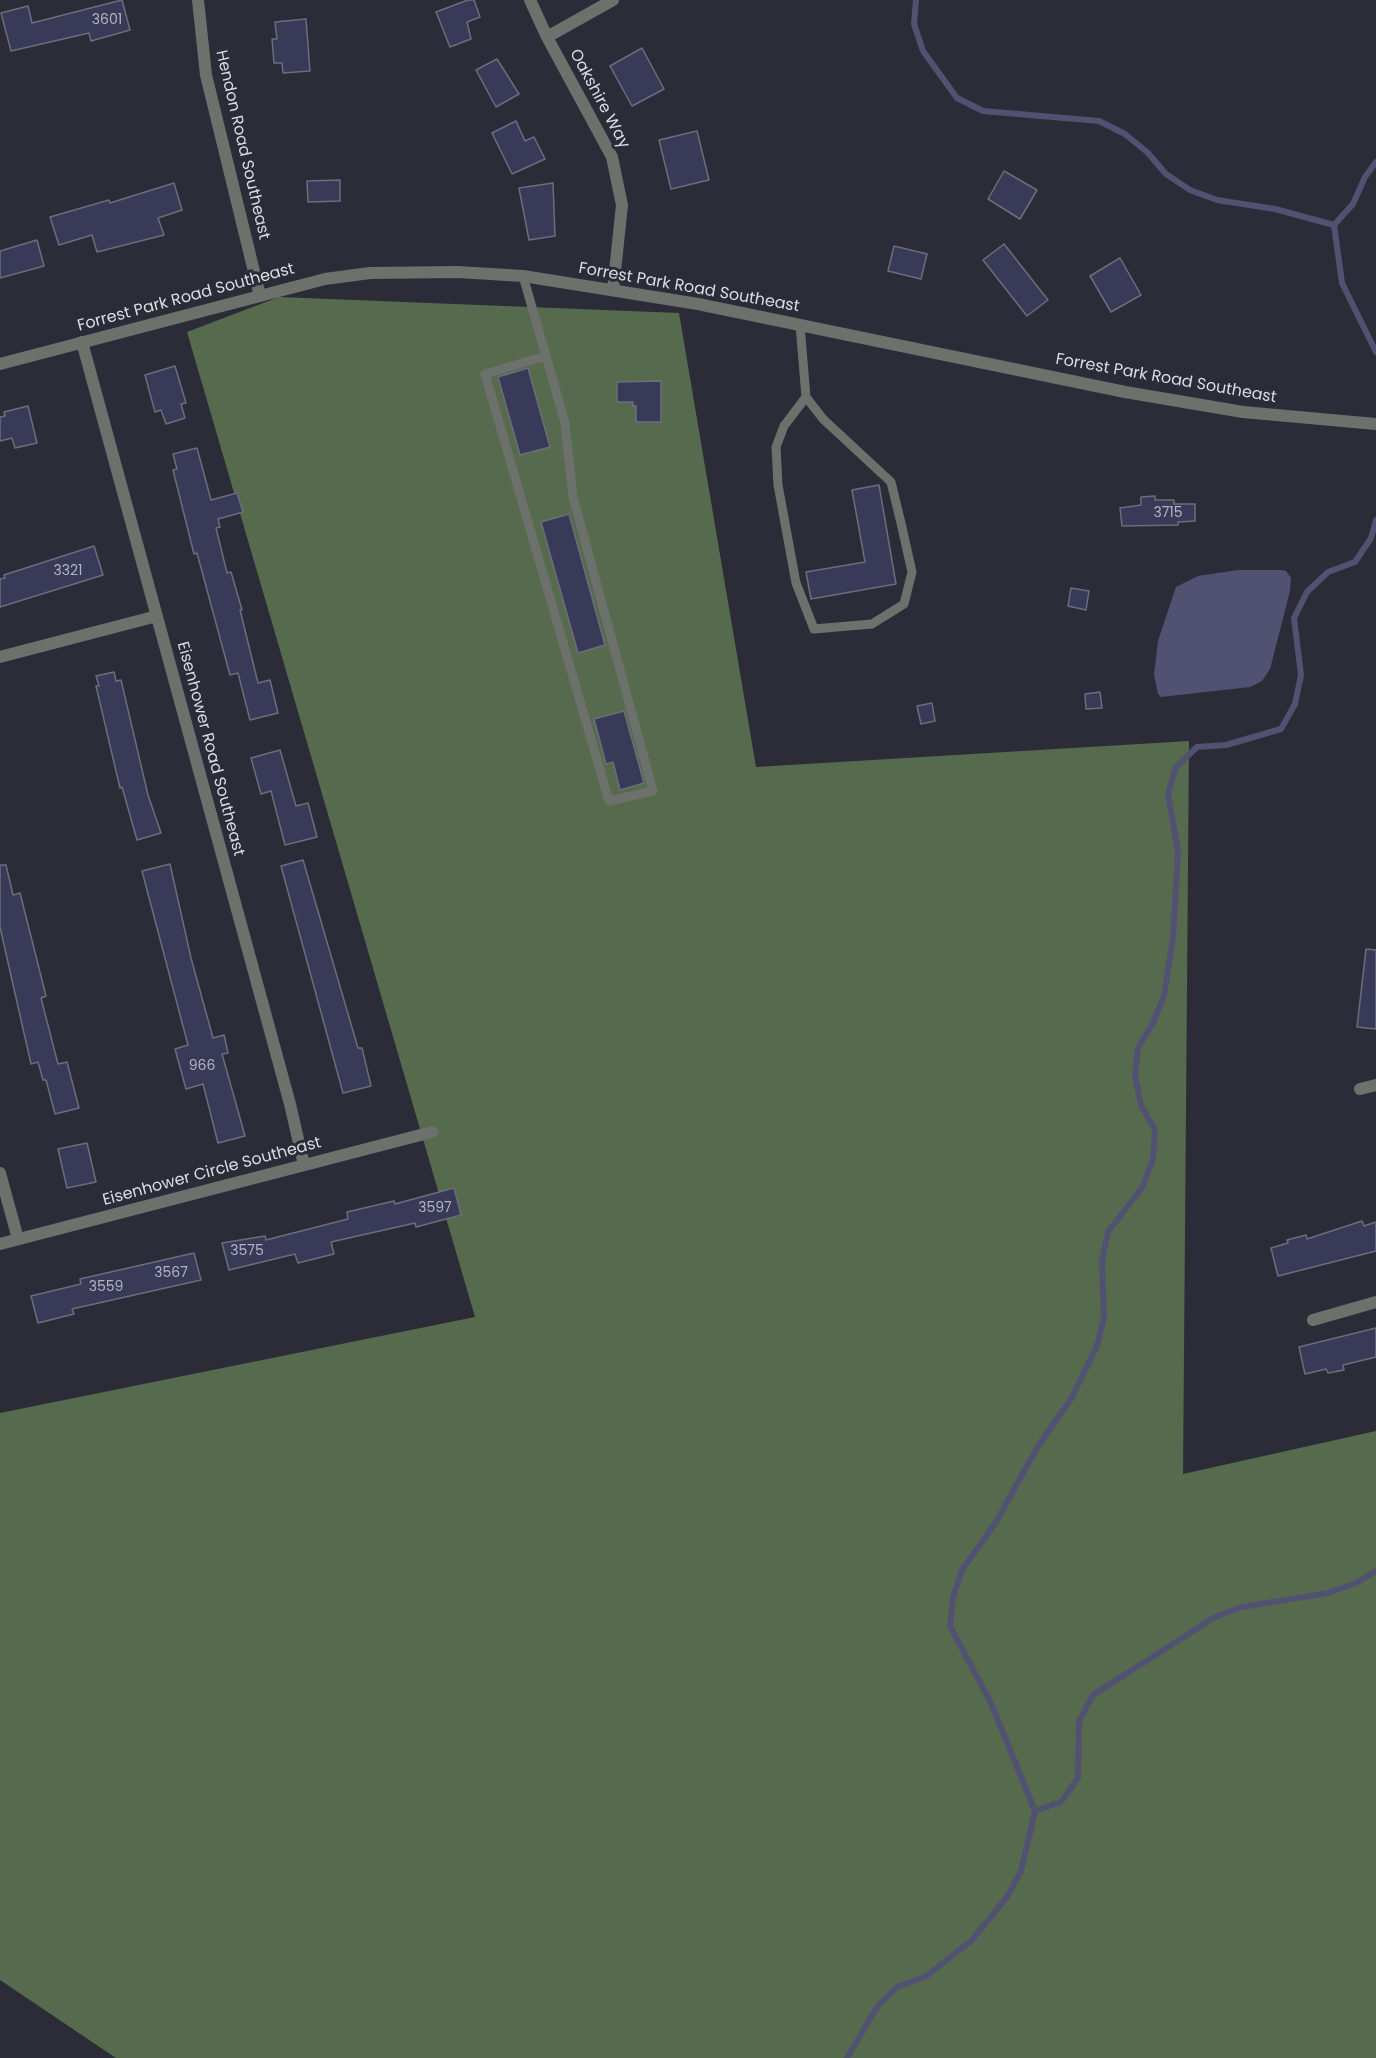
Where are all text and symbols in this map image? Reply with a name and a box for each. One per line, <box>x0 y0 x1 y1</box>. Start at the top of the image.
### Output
house number: 3601 <box>92 12 122 28</box>
street label: Oakshire Way <box>565 46 633 152</box>
street label: Hendon Road Southeast <box>211 49 273 241</box>
street label: Forrest Park Road Southeast <box>577 259 801 317</box>
street label: Forrest Park Road Southeast <box>75 260 297 336</box>
street label: Forrest Park Road Southeast <box>1054 350 1278 408</box>
house number: 3715 <box>1153 505 1183 521</box>
house number: 3321 <box>53 563 83 579</box>
street label: Eisenhower Road Southeast <box>172 640 248 858</box>
house number: 966 <box>189 1058 215 1074</box>
street label: Eisenhower Circle Southeast <box>101 1134 323 1210</box>
house number: 3597 <box>418 1200 452 1216</box>
house number: 3575 <box>230 1243 264 1259</box>
house number: 3567 <box>154 1265 188 1281</box>
house number: 3559 <box>89 1279 123 1295</box>

